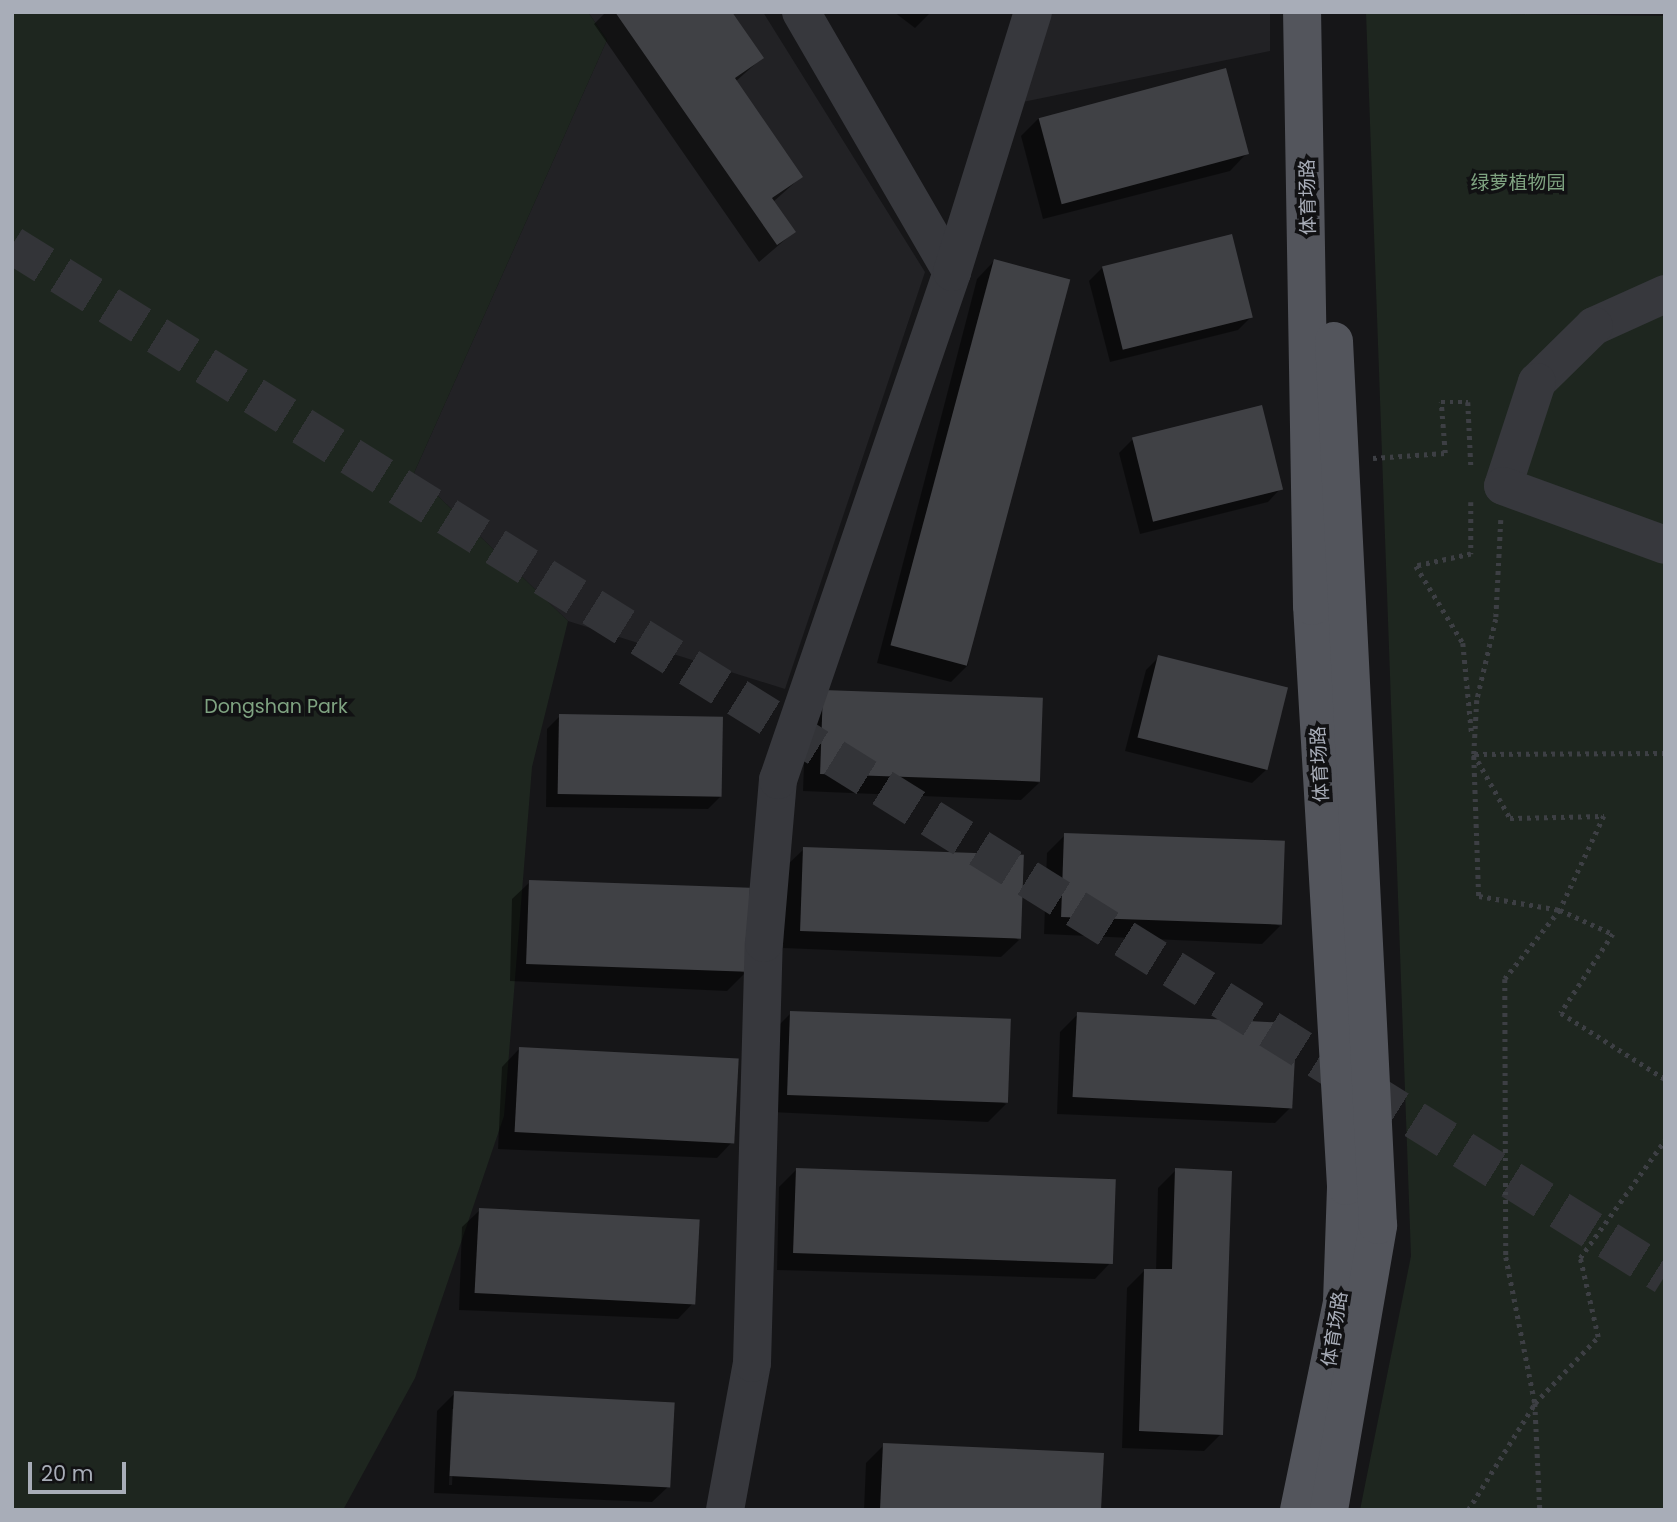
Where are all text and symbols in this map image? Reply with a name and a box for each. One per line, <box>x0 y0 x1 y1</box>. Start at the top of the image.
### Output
street label: 体育场路 <box>1296 159 1320 235</box>
park label: 绿萝植物园 <box>1471 172 1565 194</box>
park label: Dongshan Park <box>204 696 348 718</box>
street label: 体育场路 <box>1307 725 1333 803</box>
street label: 体育场路 <box>1318 1290 1352 1368</box>
scale bar <box>32 1448 130 1492</box>
text: 20 m <box>41 1459 94 1488</box>

